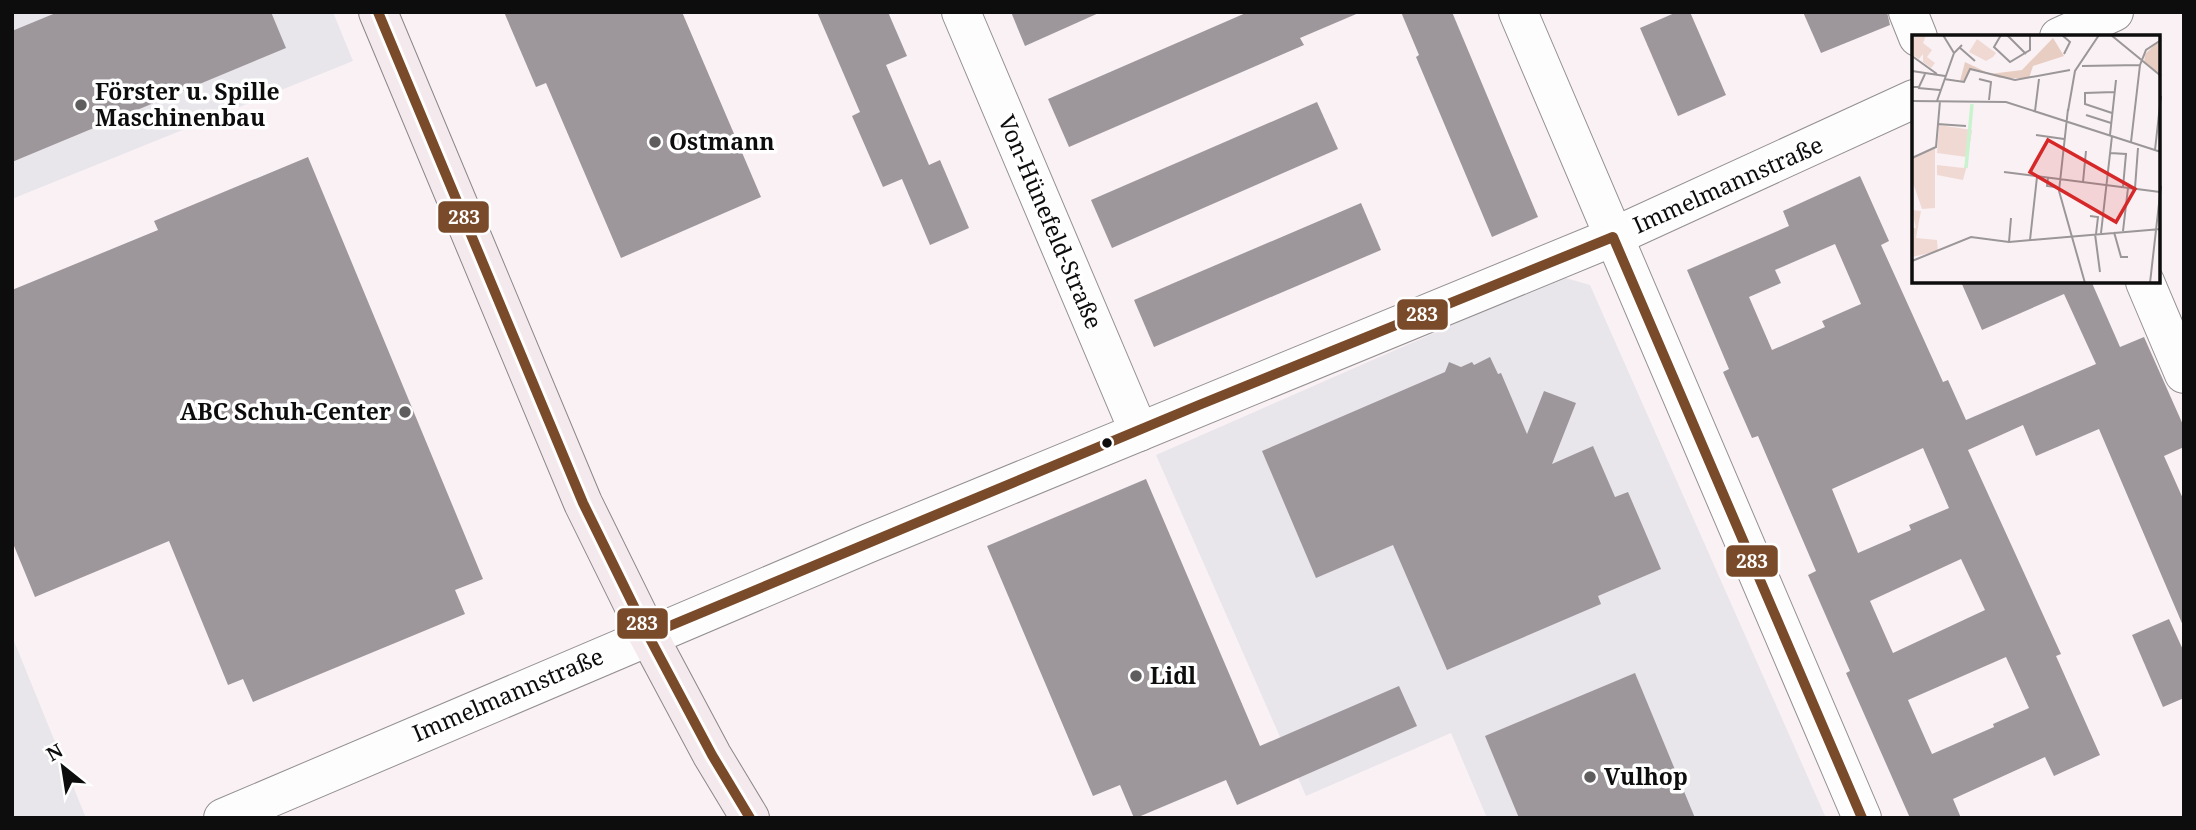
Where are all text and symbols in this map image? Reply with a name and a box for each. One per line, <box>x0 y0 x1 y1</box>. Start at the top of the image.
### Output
inset map <box>1912 35 2161 284</box>
place label: Förster u. Spille Maschinenbau <box>95 75 280 133</box>
marker: Förster u. Spille Maschinenbau <box>73 97 89 113</box>
street label: Von-Hünefeld-Straße <box>991 110 1111 334</box>
place label: Ostmann <box>669 125 775 157</box>
street label: Immelmannstraße <box>1628 128 1828 240</box>
marker: Ostmann <box>647 134 663 150</box>
line badge: 283 <box>437 200 490 234</box>
text: 283 <box>448 204 480 230</box>
line badge: 283 <box>1396 298 1449 331</box>
text: 283 <box>1406 301 1438 327</box>
place label: ABC Schuh-Center <box>180 395 391 427</box>
marker: ABC Schuh-Center <box>397 404 413 420</box>
unlabelled marker <box>1100 436 1114 450</box>
line badge: 283 <box>1725 544 1779 578</box>
text: 283 <box>1736 548 1768 574</box>
line badge: 283 <box>616 607 669 640</box>
text: 283 <box>626 610 658 636</box>
street label: Immelmannstraße <box>407 639 608 749</box>
place label: Lidl <box>1150 659 1196 691</box>
marker: Lidl <box>1128 668 1144 684</box>
north arrow <box>28 732 98 802</box>
text: N <box>42 737 68 767</box>
place label: Vulhop <box>1604 760 1688 792</box>
marker: Vulhop <box>1582 769 1598 785</box>

